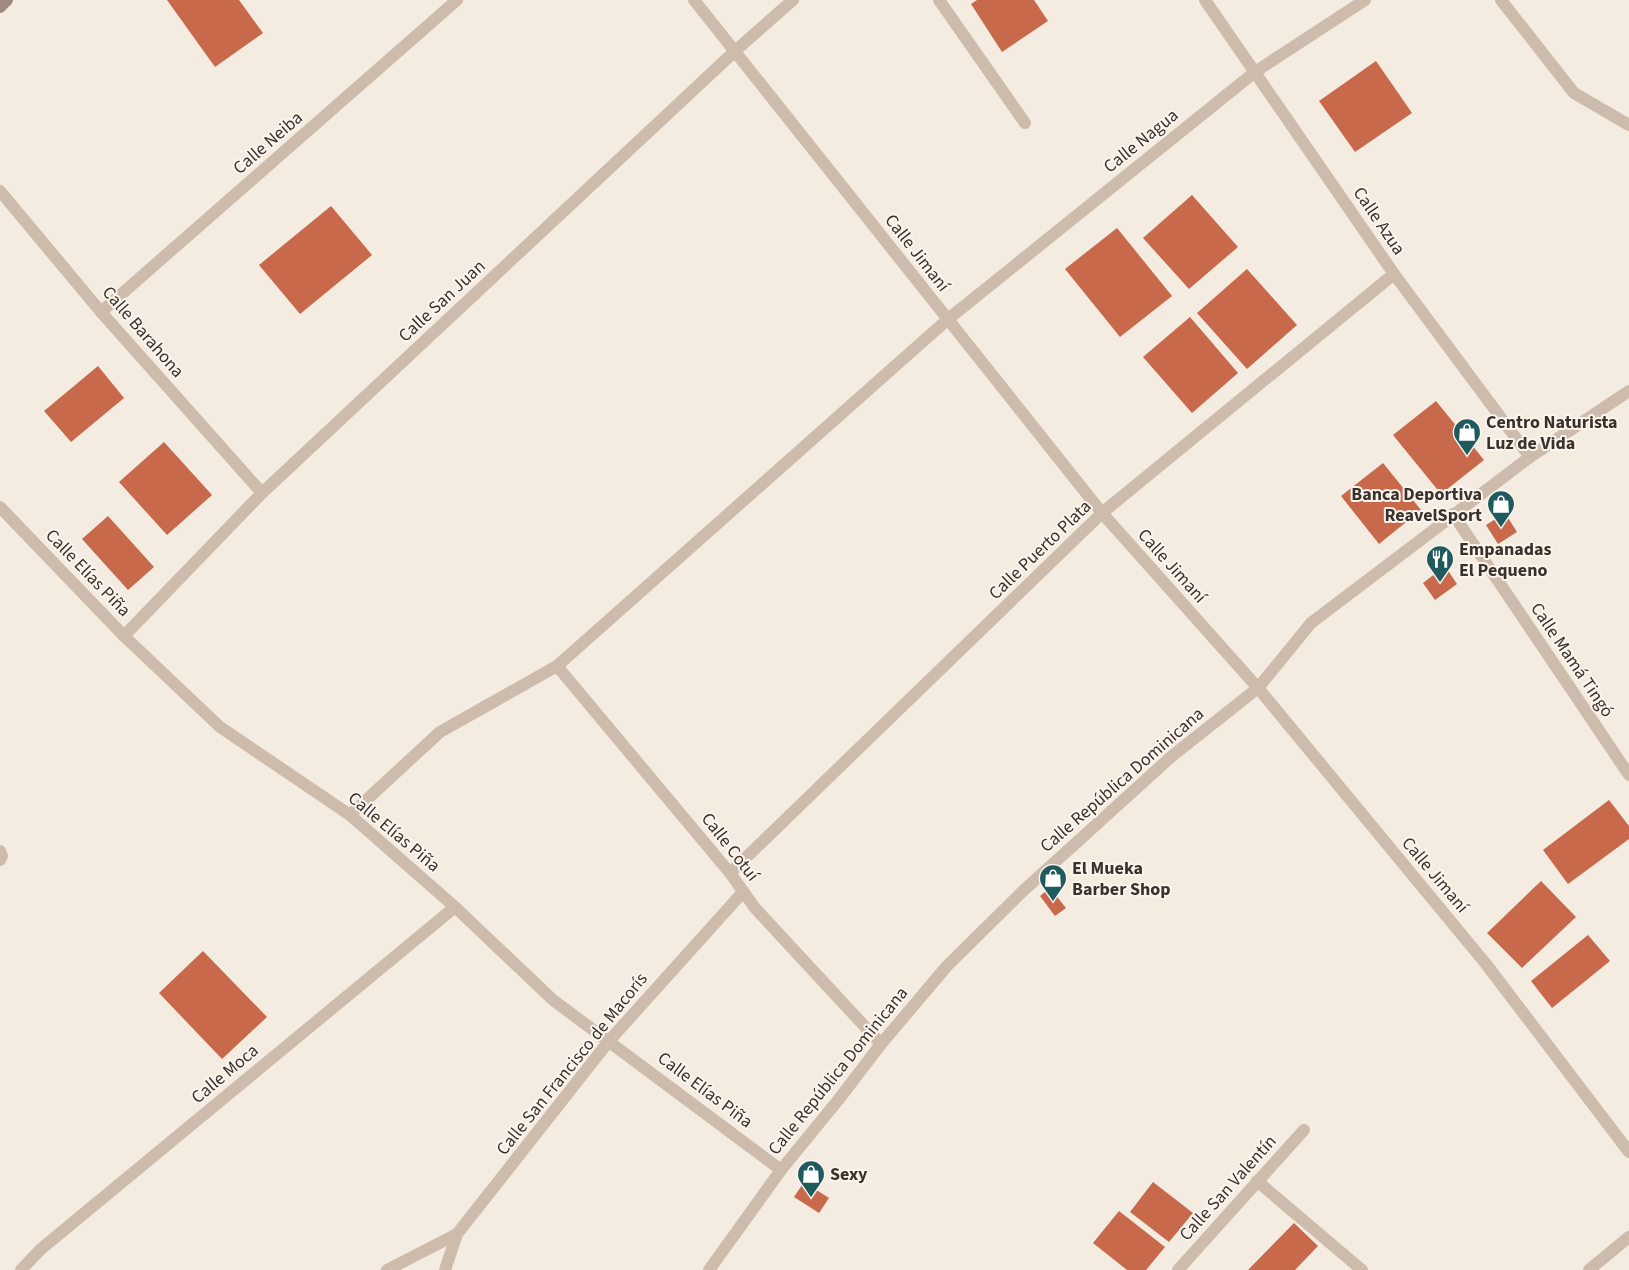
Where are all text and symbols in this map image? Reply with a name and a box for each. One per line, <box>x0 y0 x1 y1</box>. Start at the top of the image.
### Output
street label: Calle Nagua <box>1098 103 1184 179</box>
street label: Calle Neiba <box>228 106 308 180</box>
street label: Calle Azua <box>1347 182 1411 260</box>
street label: Calle Jimaní <box>879 209 956 298</box>
street label: Calle San Juan <box>393 254 491 348</box>
street label: Calle Barahona <box>96 281 190 383</box>
place label: Centro Naturista Luz de Vida <box>1486 410 1618 456</box>
shop icon: Centro Naturista Luz de Vida <box>1452 417 1482 456</box>
place label: Banca Deportiva ReavelSport <box>1351 482 1482 528</box>
shop icon: Banca Deportiva ReavelSport <box>1486 489 1516 528</box>
street label: Calle Puerto Plata <box>983 495 1097 605</box>
street label: Calle Jimaní <box>1132 523 1213 609</box>
street label: Calle Elías Piña <box>40 524 136 622</box>
place label: Empanadas El Pequeno <box>1459 537 1551 583</box>
restaurant icon: Empanadas El Pequeno <box>1425 544 1455 583</box>
street label: Calle Mamá Tingó <box>1524 598 1620 722</box>
street label: Calle República Dominicana <box>1035 702 1209 858</box>
street label: Calle Elías Piña <box>343 786 445 878</box>
street label: Calle Cotuí <box>695 807 765 887</box>
street label: Calle Jimaní <box>1396 832 1475 919</box>
place label: El Mueka Barber Shop <box>1072 856 1171 902</box>
shop icon: El Mueka Barber Shop <box>1038 863 1068 902</box>
street label: Calle San Francisco de Macorís <box>490 967 654 1161</box>
street label: Calle República Dominicana <box>762 982 914 1160</box>
street label: Calle Moca <box>186 1038 264 1110</box>
street label: Calle Elías Piña <box>652 1046 758 1134</box>
street label: Calle San Valentín <box>1174 1130 1282 1246</box>
shop icon: Sexy <box>796 1159 826 1198</box>
place label: Sexy <box>830 1162 868 1187</box>

